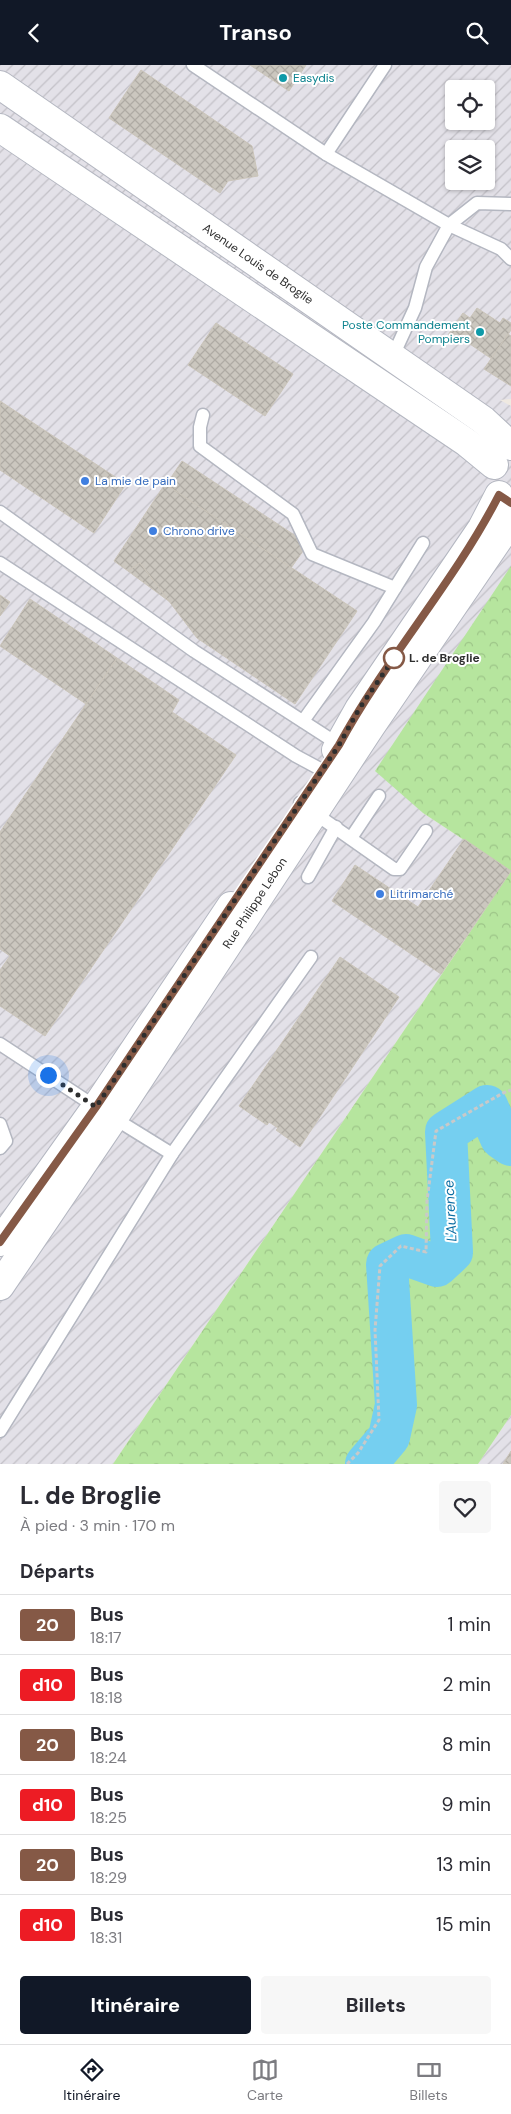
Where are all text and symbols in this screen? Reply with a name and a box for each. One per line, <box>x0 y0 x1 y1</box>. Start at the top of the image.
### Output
text: Transo <box>219 18 292 47</box>
icon: back <box>20 19 48 47</box>
icon: search <box>463 19 491 47</box>
place label: Easydis <box>293 70 335 86</box>
marker: Easydis <box>277 72 289 84</box>
map controls <box>445 80 495 190</box>
button: locate <box>445 80 495 130</box>
button: layers <box>445 140 495 190</box>
street label: Avenue Louis de Broglie <box>200 220 317 308</box>
place label: Poste Commandement Pompiers <box>342 317 470 347</box>
marker: Poste Commandement Pompiers <box>474 326 486 338</box>
place label: La mie de pain <box>95 473 176 489</box>
marker: La mie de pain <box>79 475 91 487</box>
place label: Chrono drive <box>163 523 235 539</box>
marker: Chrono drive <box>147 525 159 537</box>
marker: L. de Broglie <box>383 647 405 669</box>
place label: L. de Broglie <box>409 650 480 666</box>
street label: Rue Philippe Lebon <box>219 854 291 952</box>
place label: Litrimarché <box>390 886 453 902</box>
marker: Litrimarché <box>374 888 386 900</box>
your location <box>36 1063 61 1088</box>
water label: L'Aurence <box>439 1180 461 1242</box>
text: L. de Broglie <box>20 1480 161 1511</box>
button: heart <box>439 1481 491 1533</box>
text: À pied · 3 min · 170 m <box>20 1515 175 1536</box>
text: Départs <box>20 1559 95 1584</box>
text: Bus <box>90 1602 124 1627</box>
text: 1 min <box>448 1612 491 1637</box>
text: 20 <box>36 1613 59 1637</box>
text: 18:17 <box>90 1627 122 1648</box>
text: Bus <box>90 1662 124 1687</box>
text: 2 min <box>443 1672 491 1697</box>
text: d10 <box>32 1673 63 1697</box>
text: 18:18 <box>90 1687 123 1708</box>
text: Bus <box>90 1722 124 1747</box>
text: 8 min <box>442 1732 491 1757</box>
text: 20 <box>36 1733 59 1757</box>
text: 18:24 <box>90 1747 127 1768</box>
text: Bus <box>90 1782 124 1807</box>
text: 9 min <box>442 1792 491 1817</box>
text: d10 <box>32 1793 63 1817</box>
text: 18:25 <box>90 1807 127 1828</box>
text: Bus <box>90 1842 124 1867</box>
text: 13 min <box>436 1852 491 1877</box>
text: 20 <box>36 1853 59 1877</box>
text: 18:29 <box>90 1867 127 1888</box>
text: Bus <box>90 1902 124 1927</box>
text: 15 min <box>436 1912 491 1937</box>
text: d10 <box>32 1913 63 1937</box>
text: 18:31 <box>90 1927 122 1948</box>
button: Itinéraire <box>20 1976 251 2034</box>
button: Billets <box>261 1976 491 2034</box>
tab: Itinéraire <box>63 2056 120 2104</box>
tab: Carte <box>247 2056 283 2104</box>
tab: Billets <box>409 2056 448 2104</box>

